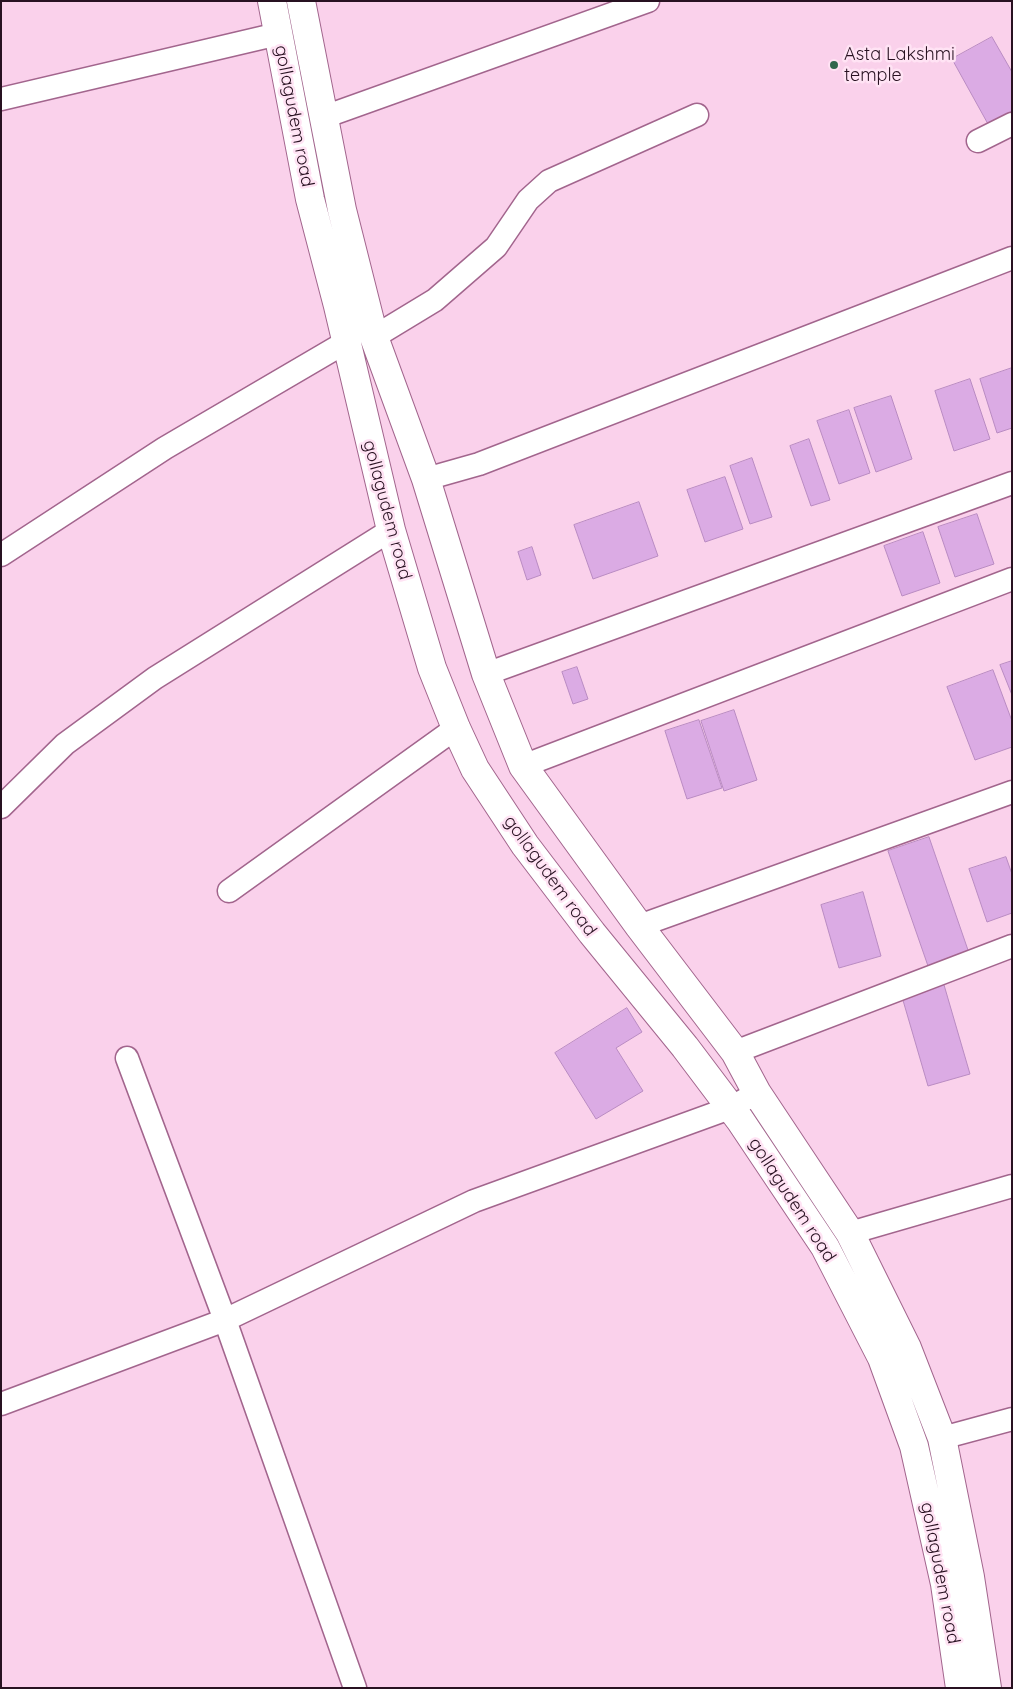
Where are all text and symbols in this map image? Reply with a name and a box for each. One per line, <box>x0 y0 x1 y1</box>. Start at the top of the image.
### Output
street label: gollagudem road <box>270 43 318 189</box>
place label: Asta Lakshmi temple <box>844 44 955 86</box>
marker: Asta Lakshmi temple <box>828 59 840 71</box>
street label: gollagudem road <box>358 438 416 582</box>
street label: gollagudem road <box>499 811 601 941</box>
street label: gollagudem road <box>744 1134 840 1266</box>
street label: gollagudem road <box>916 1500 964 1646</box>

